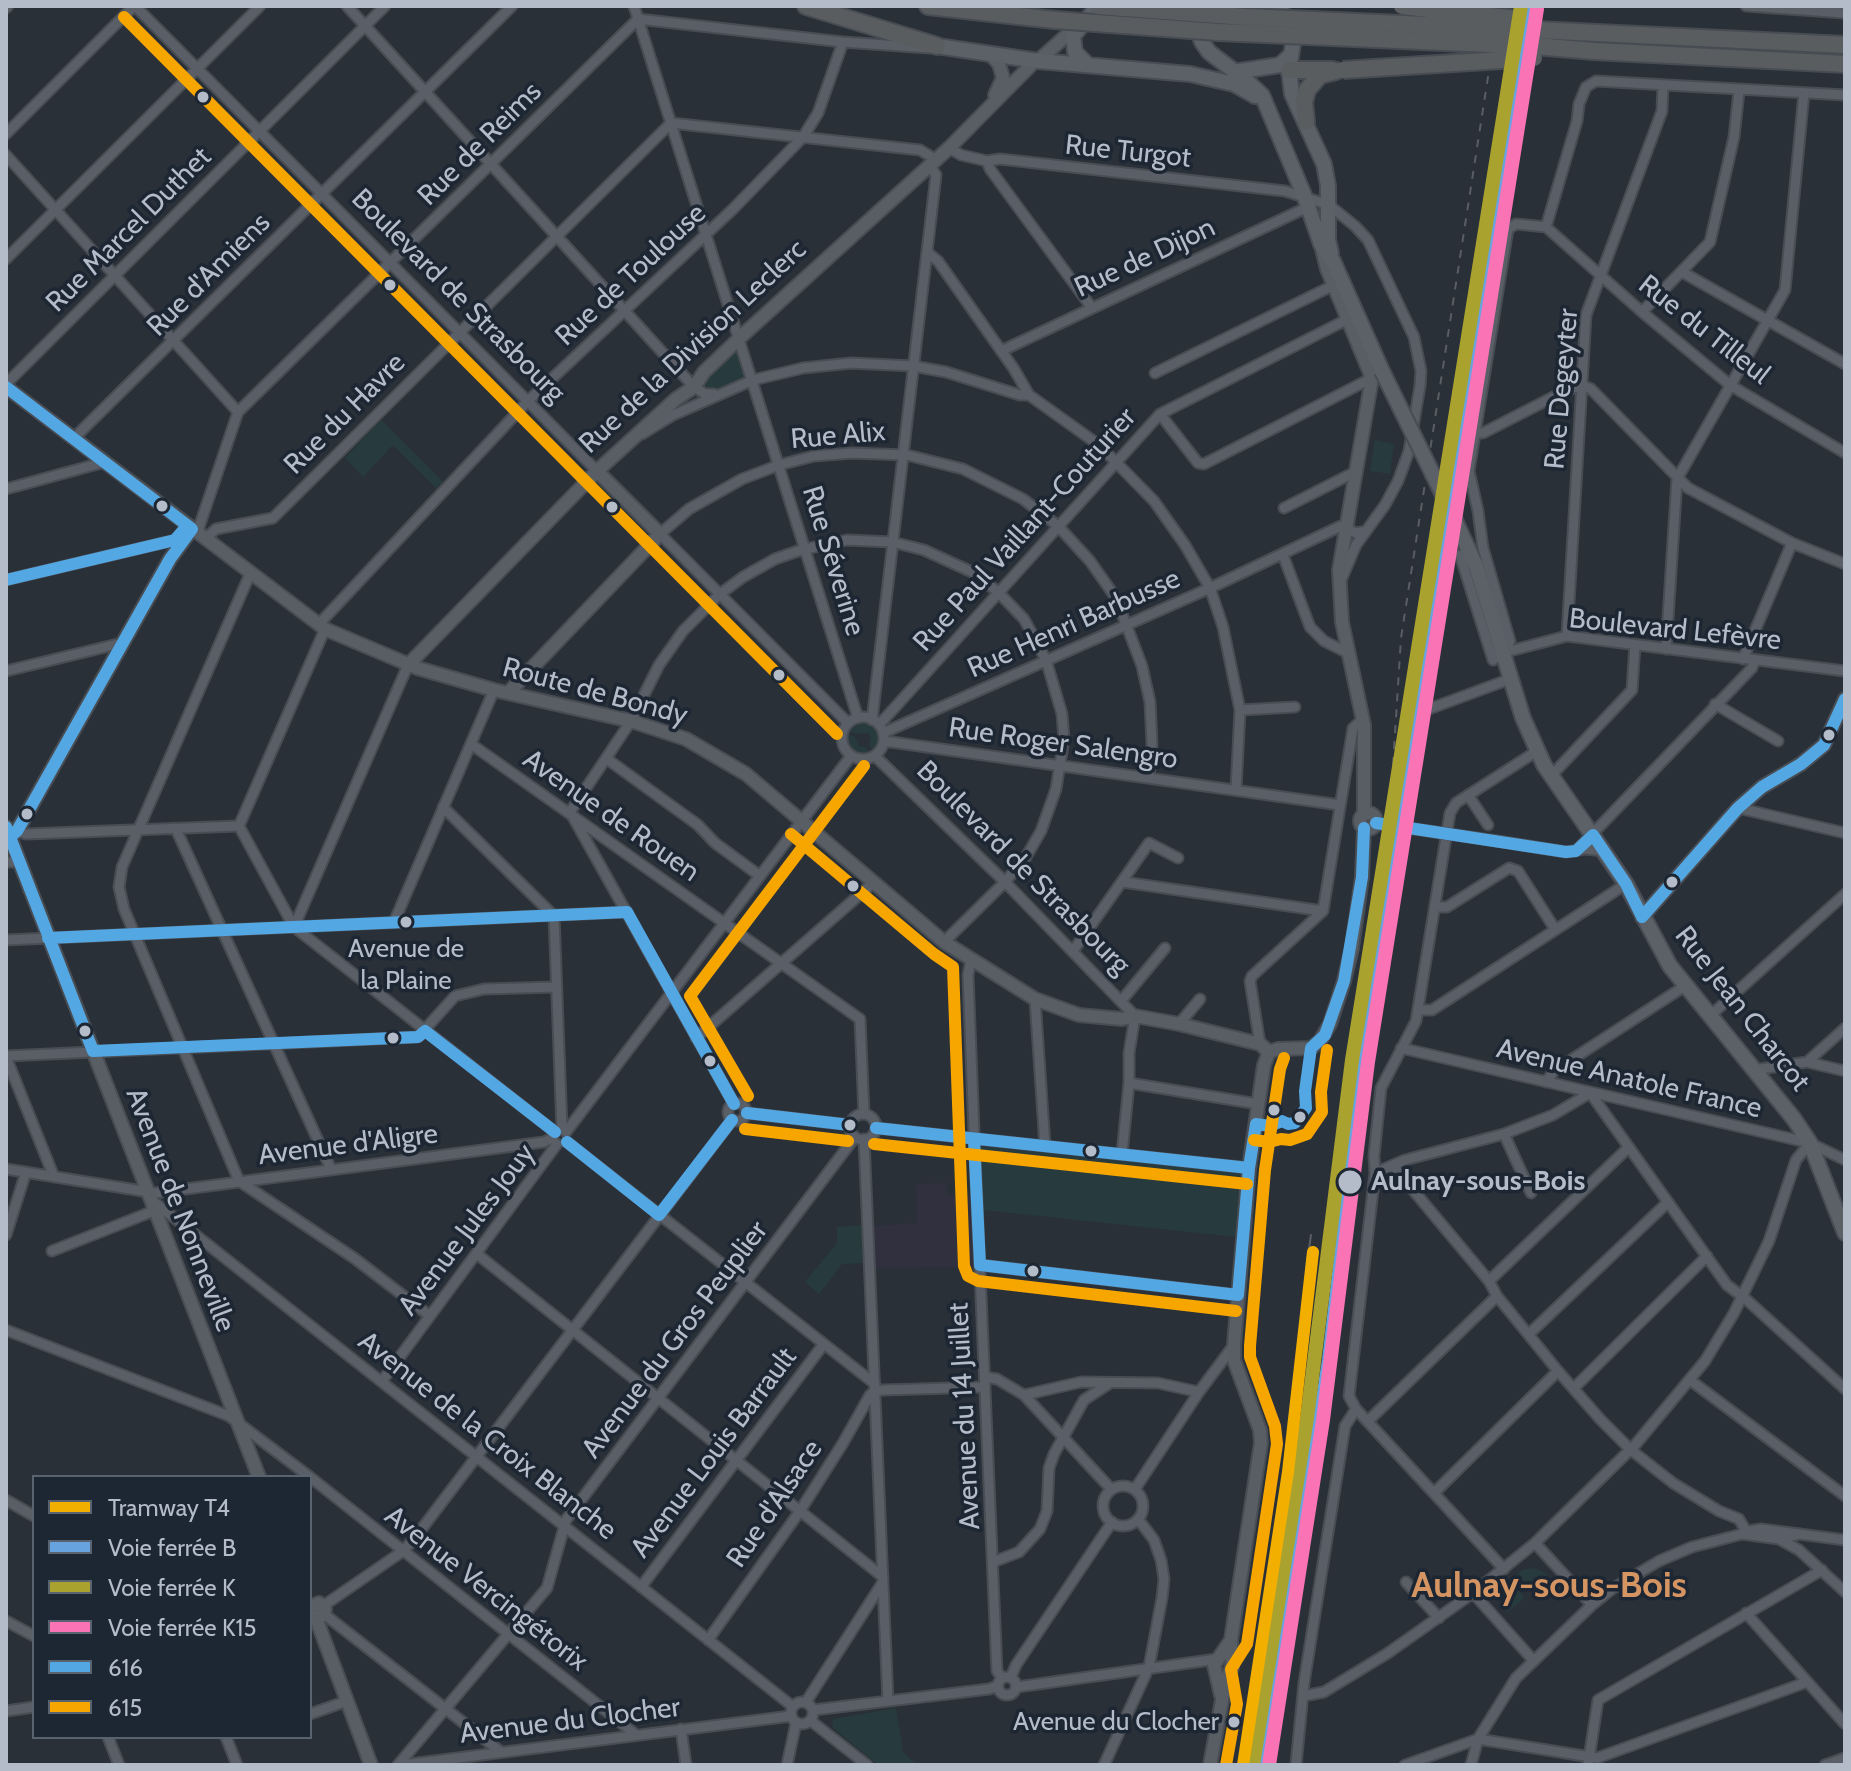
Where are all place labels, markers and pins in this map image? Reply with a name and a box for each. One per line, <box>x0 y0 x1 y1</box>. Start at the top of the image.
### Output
unlabelled marker <box>195 89 211 105</box>
unlabelled marker <box>382 277 398 293</box>
unlabelled marker <box>154 498 170 514</box>
unlabelled marker <box>604 499 620 515</box>
unlabelled marker <box>771 667 787 683</box>
unlabelled marker <box>1821 727 1837 743</box>
unlabelled marker <box>19 806 35 822</box>
unlabelled marker <box>1664 874 1680 890</box>
unlabelled marker <box>845 878 861 894</box>
marker: Avenue de la Plaine <box>398 914 414 930</box>
place label: Avenue de la Plaine <box>348 933 464 994</box>
unlabelled marker <box>77 1023 93 1039</box>
unlabelled marker <box>385 1030 401 1046</box>
unlabelled marker <box>702 1053 718 1069</box>
unlabelled marker <box>1266 1102 1282 1118</box>
unlabelled marker <box>1292 1109 1308 1125</box>
unlabelled marker <box>842 1117 858 1133</box>
unlabelled marker <box>1083 1143 1099 1159</box>
place label: Aulnay-sous-Bois <box>1371 1165 1585 1199</box>
marker: Aulnay-sous-Bois <box>1336 1168 1364 1196</box>
unlabelled marker <box>1025 1263 1041 1279</box>
place label: Avenue du Clocher <box>1013 1706 1219 1738</box>
marker: Avenue du Clocher <box>1226 1714 1242 1730</box>

